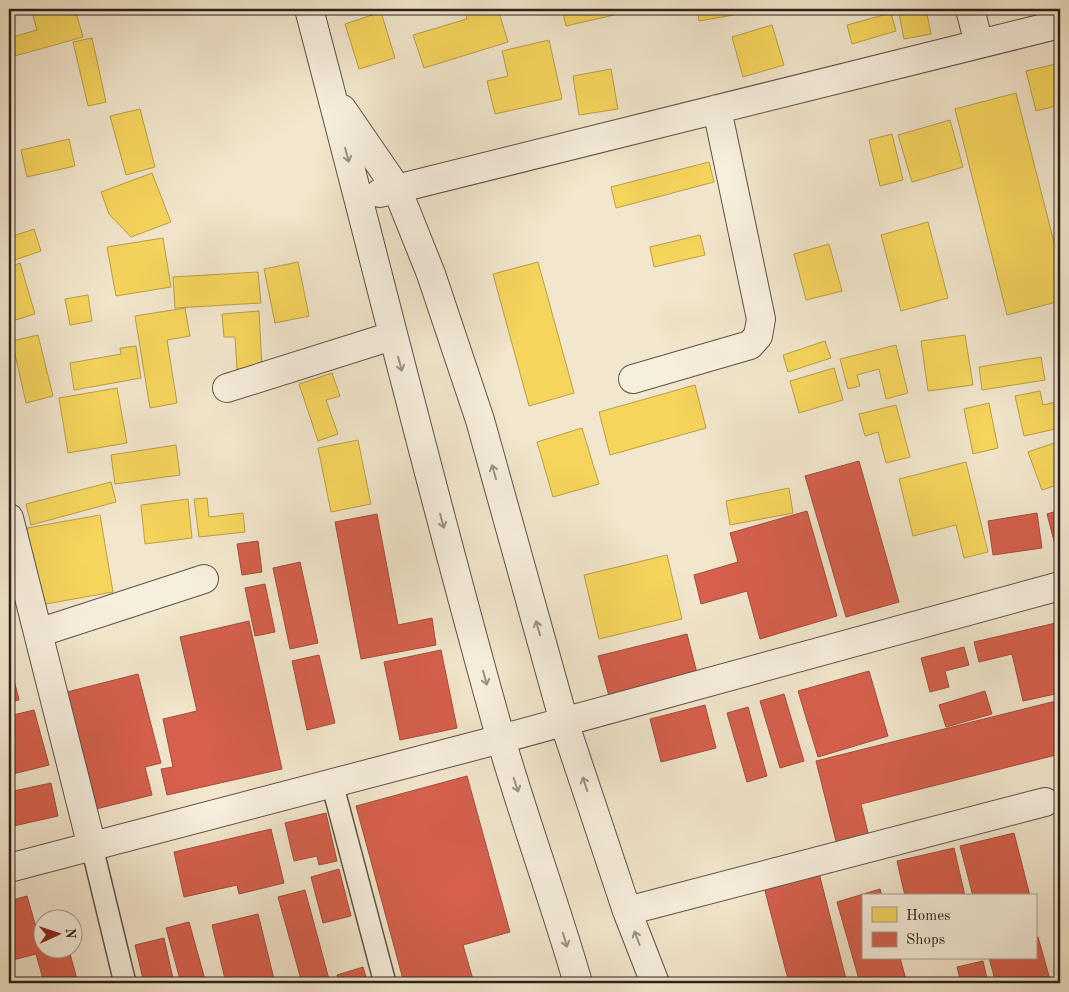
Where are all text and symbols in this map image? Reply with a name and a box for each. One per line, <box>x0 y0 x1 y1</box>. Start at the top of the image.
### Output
one-way arrow <box>343 147 353 163</box>
one-way arrow <box>396 355 405 371</box>
one-way arrow <box>489 464 499 480</box>
one-way arrow <box>438 512 448 528</box>
one-way arrow <box>533 621 542 637</box>
one-way arrow <box>480 669 490 685</box>
one-way arrow <box>579 776 589 792</box>
one-way arrow <box>512 777 521 792</box>
legend <box>862 894 1036 960</box>
text: Homes <box>906 909 951 924</box>
north arrow <box>32 910 82 960</box>
text: N <box>63 928 77 939</box>
one-way arrow <box>561 931 571 947</box>
one-way arrow <box>632 931 641 946</box>
text: Shops <box>906 933 945 948</box>

